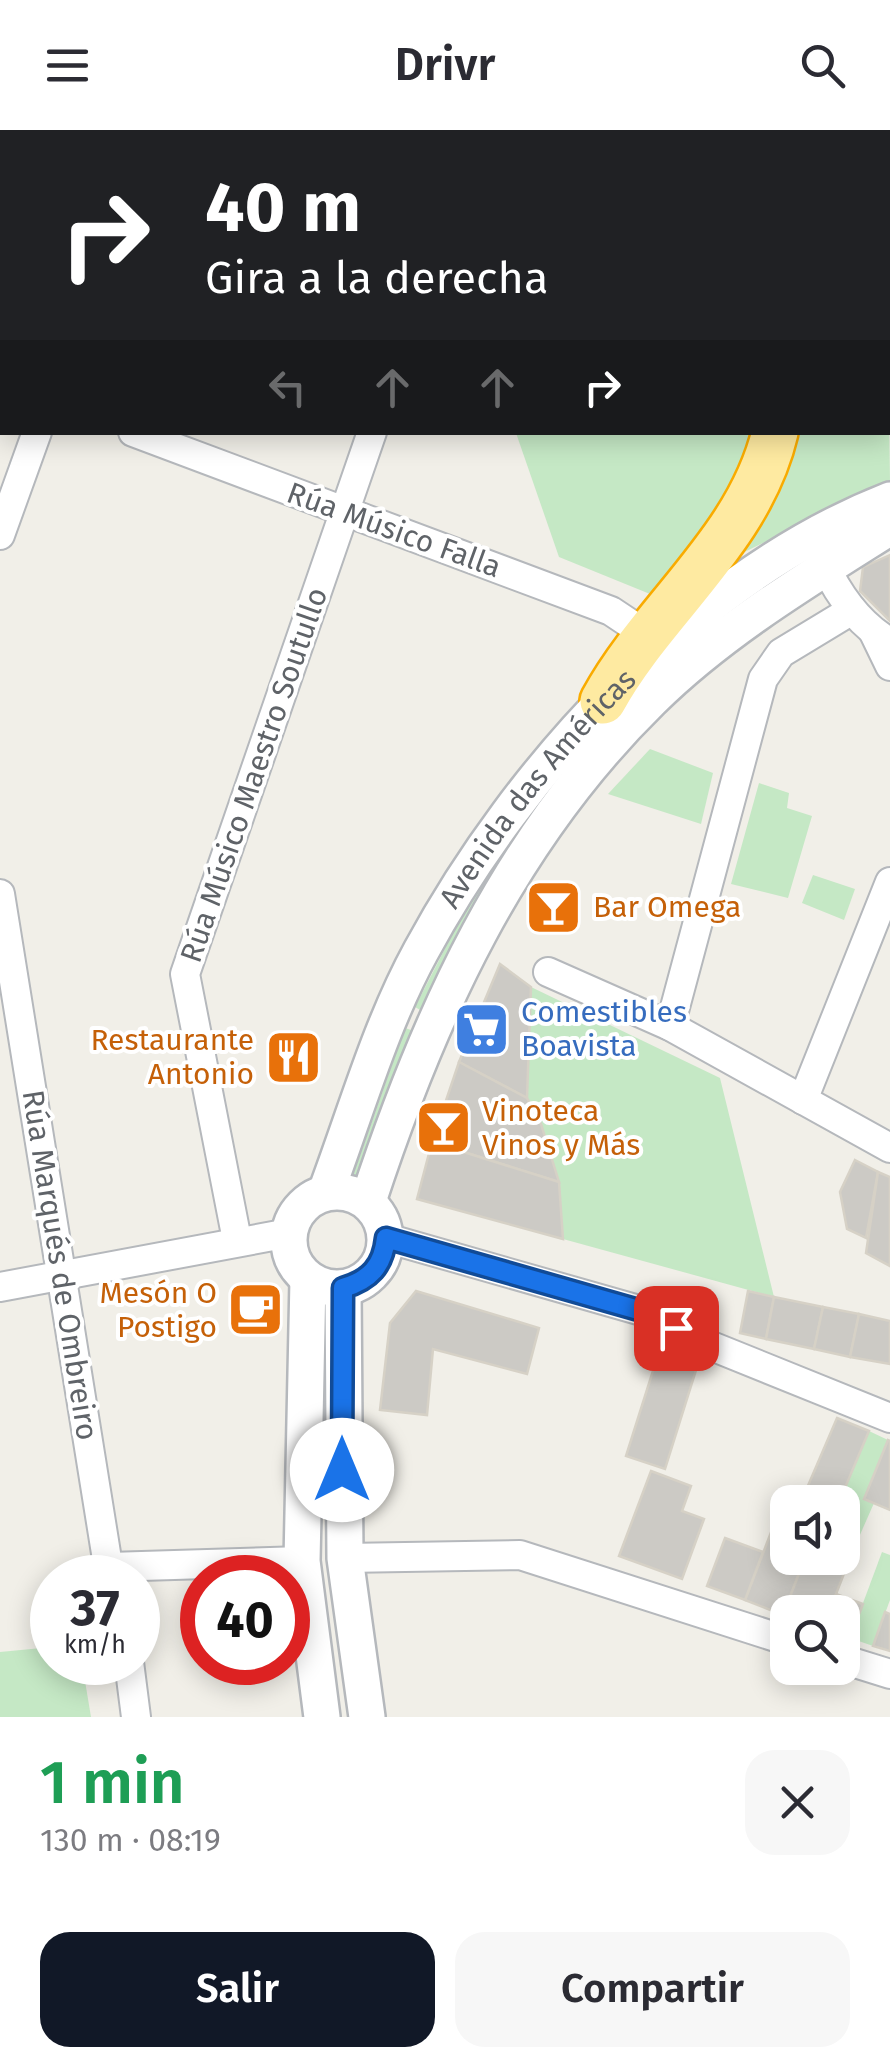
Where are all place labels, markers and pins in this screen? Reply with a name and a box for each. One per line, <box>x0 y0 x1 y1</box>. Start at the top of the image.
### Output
bar icon: Bar Omega <box>524 877 584 937</box>
place label: Bar Omega <box>593 889 741 925</box>
place label: Comestibles Boavista <box>521 994 687 1064</box>
supermarket icon: Comestibles Boavista <box>452 999 512 1059</box>
place label: Restaurante Antonio <box>90 1022 254 1092</box>
restaurant icon: Restaurante Antonio <box>263 1027 323 1087</box>
place label: Vinoteca Vinos y Más <box>482 1093 640 1163</box>
bar icon: Vinoteca Vinos y Más <box>413 1098 473 1158</box>
place label: Mesón O Postigo <box>99 1275 217 1345</box>
cafe icon: Mesón O Postigo <box>226 1280 286 1340</box>
pin <box>634 1286 719 1371</box>

